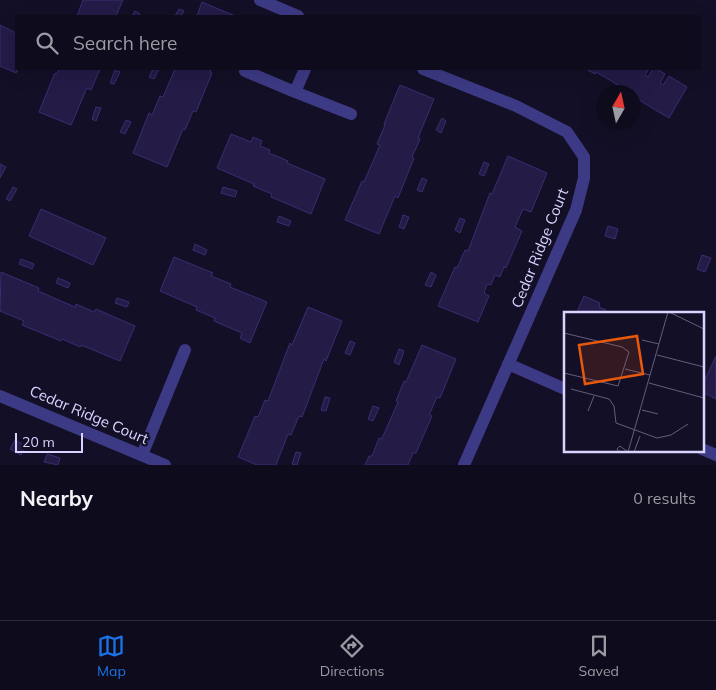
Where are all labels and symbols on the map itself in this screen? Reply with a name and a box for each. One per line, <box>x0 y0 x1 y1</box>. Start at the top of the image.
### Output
north arrow <box>596 85 641 130</box>
street label: Cedar Ridge Court <box>507 185 572 310</box>
inset map <box>564 312 704 452</box>
street label: Cedar Ridge Court <box>27 381 152 448</box>
scale bar <box>15 430 82 453</box>

